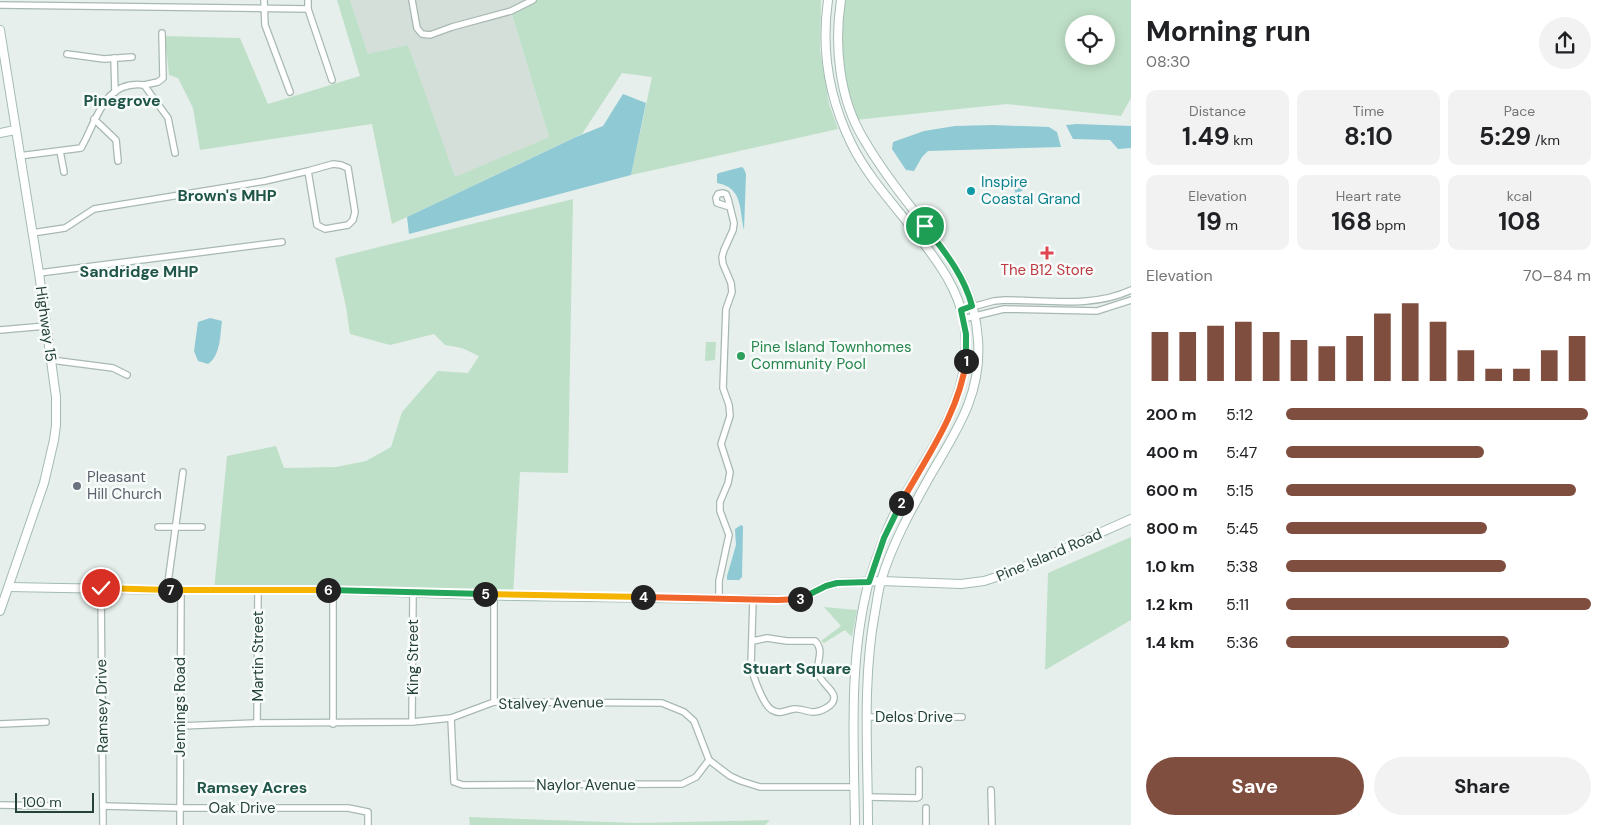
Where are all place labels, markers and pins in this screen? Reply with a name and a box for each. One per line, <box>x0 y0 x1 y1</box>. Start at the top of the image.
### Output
place label: Inspire Coastal Grand <box>981 172 1080 209</box>
marker: Inspire Coastal Grand <box>965 185 977 197</box>
pin <box>904 205 946 247</box>
marker: The B12 Store <box>1041 247 1053 259</box>
place label: The B12 Store <box>1001 260 1093 280</box>
place label: Pine Island Townhomes Community Pool <box>751 337 912 374</box>
pin: 1 <box>954 348 978 374</box>
marker: Pine Island Townhomes Community Pool <box>735 350 747 362</box>
place label: Pleasant Hill Church <box>87 467 162 504</box>
marker: Pleasant Hill Church <box>71 480 83 492</box>
pin: 2 <box>888 490 914 516</box>
pin <box>80 567 122 609</box>
pin: 7 <box>158 578 182 602</box>
pin: 6 <box>316 578 340 602</box>
pin: 5 <box>472 582 498 606</box>
pin: 4 <box>630 584 656 610</box>
pin: 3 <box>788 586 812 612</box>

